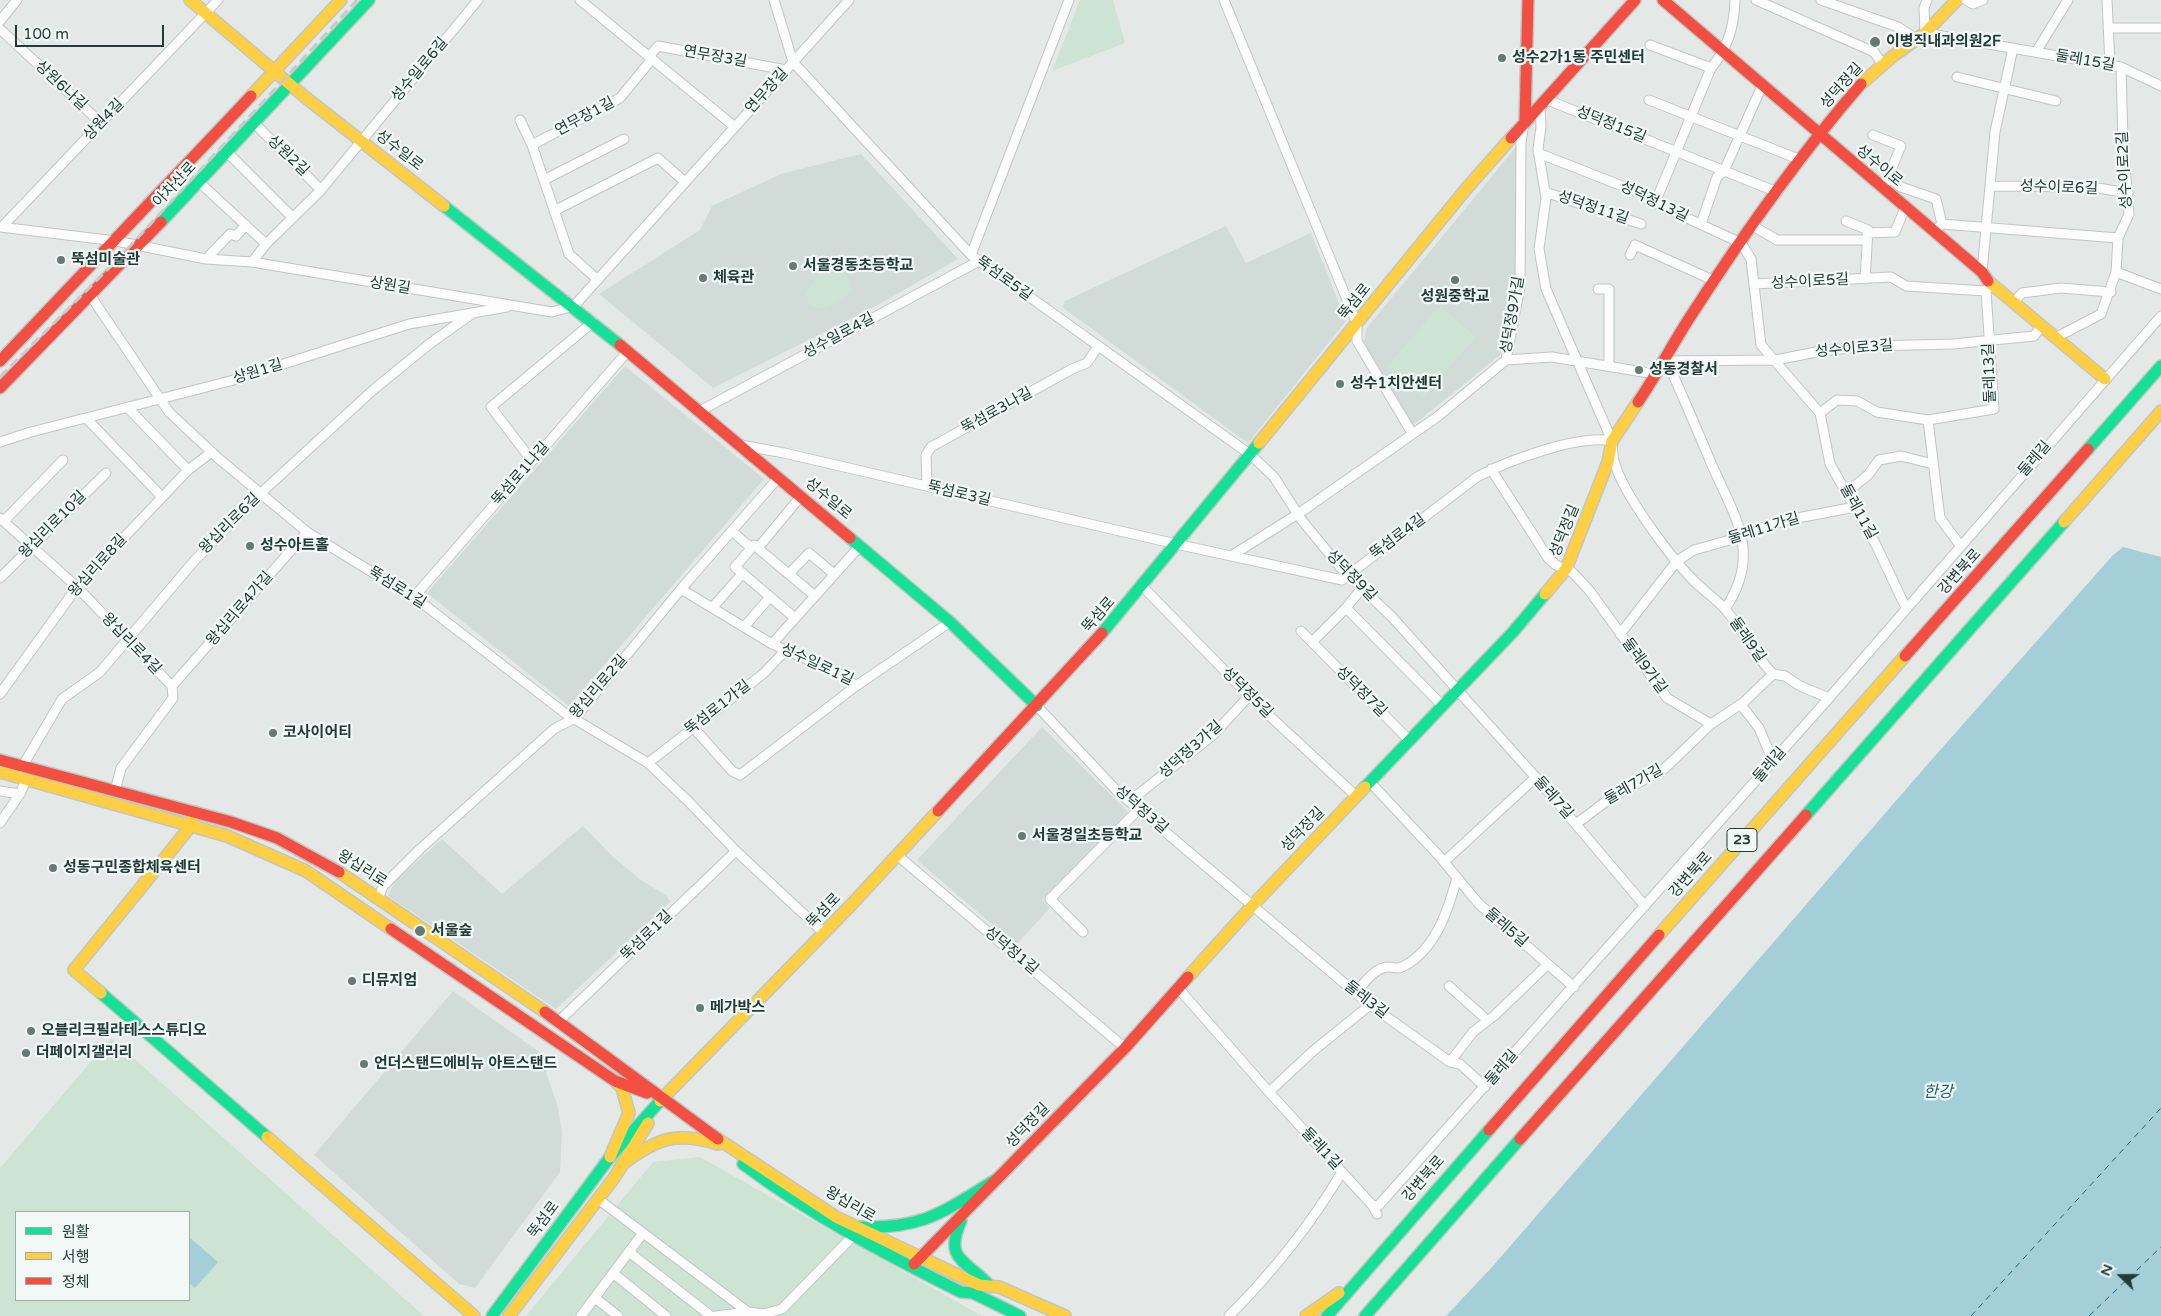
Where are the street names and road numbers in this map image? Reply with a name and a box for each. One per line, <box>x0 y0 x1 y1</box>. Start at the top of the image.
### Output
street label: 성수일로6길 <box>388 34 452 106</box>
street label: 연무장3길 <box>682 43 748 71</box>
street label: 둘레15길 <box>2054 47 2116 75</box>
street label: 상원6나길 <box>31 57 91 115</box>
street label: 성덕정길 <box>1817 59 1867 113</box>
street label: 연무장길 <box>742 64 792 118</box>
street label: 연무장1길 <box>552 94 618 140</box>
street label: 상원4길 <box>80 95 128 145</box>
street label: 성덕정15길 <box>1573 103 1649 147</box>
street label: 성수일로 <box>372 127 426 175</box>
street label: 성수이로2길 <box>2114 130 2136 210</box>
street label: 상원2길 <box>263 132 313 180</box>
street label: 성수이로 <box>1852 141 1906 191</box>
street label: 아차산로 <box>150 159 200 211</box>
street label: 성덕정13길 <box>1617 178 1691 226</box>
street label: 성수이로6길 <box>2019 178 2099 198</box>
street label: 성덕정11길 <box>1555 187 1631 229</box>
street label: 뚝섬로5길 <box>973 253 1035 305</box>
street label: 성수이로5길 <box>1770 271 1850 293</box>
street label: 상원길 <box>368 274 412 298</box>
street label: 성덕정9가길 <box>1497 275 1529 355</box>
street label: 뚝섬로 <box>1335 280 1375 324</box>
street label: 성수일로4길 <box>800 310 878 362</box>
street label: 성수이로3길 <box>1814 337 1894 361</box>
street label: 둘레13길 <box>1980 343 2000 403</box>
street label: 상원1길 <box>231 356 285 388</box>
street label: 뚝섬로3나길 <box>958 384 1036 438</box>
street label: 둘레길 <box>2015 437 2055 481</box>
street label: 뚝섬로1나길 <box>488 439 554 509</box>
street label: 성수일로 <box>801 474 855 524</box>
street label: 뚝섬로3길 <box>925 478 993 510</box>
street label: 둘레11길 <box>1836 481 1880 543</box>
street label: 왕십리로10길 <box>16 488 90 562</box>
street label: 왕십리로6길 <box>196 490 264 558</box>
street label: 성덕정길 <box>1546 502 1584 560</box>
street label: 뚝섬로4길 <box>1367 510 1429 564</box>
street label: 둘레11가길 <box>1726 510 1802 548</box>
street label: 왕십리로8길 <box>65 531 131 601</box>
street label: 강변북로 <box>1935 545 1985 599</box>
street label: 성덕정9길 <box>1322 547 1380 605</box>
street label: 뚝섬로1길 <box>365 563 429 613</box>
street label: 왕십리로4가길 <box>203 568 277 650</box>
street label: 뚝섬로 <box>1079 593 1119 637</box>
street label: 왕십리로4길 <box>97 610 165 678</box>
street label: 둘레9길 <box>1725 614 1769 666</box>
street label: 둘레9가길 <box>1618 635 1670 697</box>
street label: 성수일로1길 <box>778 640 856 690</box>
street label: 왕십리로2길 <box>566 652 632 722</box>
street label: 성덕정7길 <box>1332 663 1390 721</box>
street label: 성덕정5길 <box>1218 664 1276 722</box>
street label: 뚝섬로1가길 <box>682 677 754 739</box>
street label: 성덕정3가길 <box>1156 717 1226 783</box>
street label: 둘레길 <box>1750 743 1790 787</box>
street label: 둘레7가길 <box>1602 761 1666 809</box>
street label: 둘레7길 <box>1530 773 1576 823</box>
street label: 성덕정3길 <box>1111 782 1171 838</box>
street label: 성덕정길 <box>1277 804 1329 856</box>
road number: 23 <box>1727 828 1757 852</box>
street label: 왕십리로 <box>334 847 390 891</box>
street label: 강변북로 <box>1666 848 1716 902</box>
street label: 뚝섬로 <box>803 890 845 932</box>
street label: 둘레5길 <box>1481 905 1531 951</box>
street label: 뚝섬로1길 <box>618 907 676 965</box>
street label: 성덕정1길 <box>980 923 1042 979</box>
street label: 둘레3길 <box>1340 977 1392 1023</box>
street label: 둘레길 <box>1482 1046 1522 1090</box>
street label: 성덕정길 <box>1002 1100 1054 1152</box>
street label: 둘레1길 <box>1297 1124 1345 1174</box>
street label: 강변북로 <box>1399 1152 1449 1206</box>
street label: 왕십리로 <box>822 1183 878 1227</box>
street label: 뚝섬로 <box>524 1198 564 1242</box>

